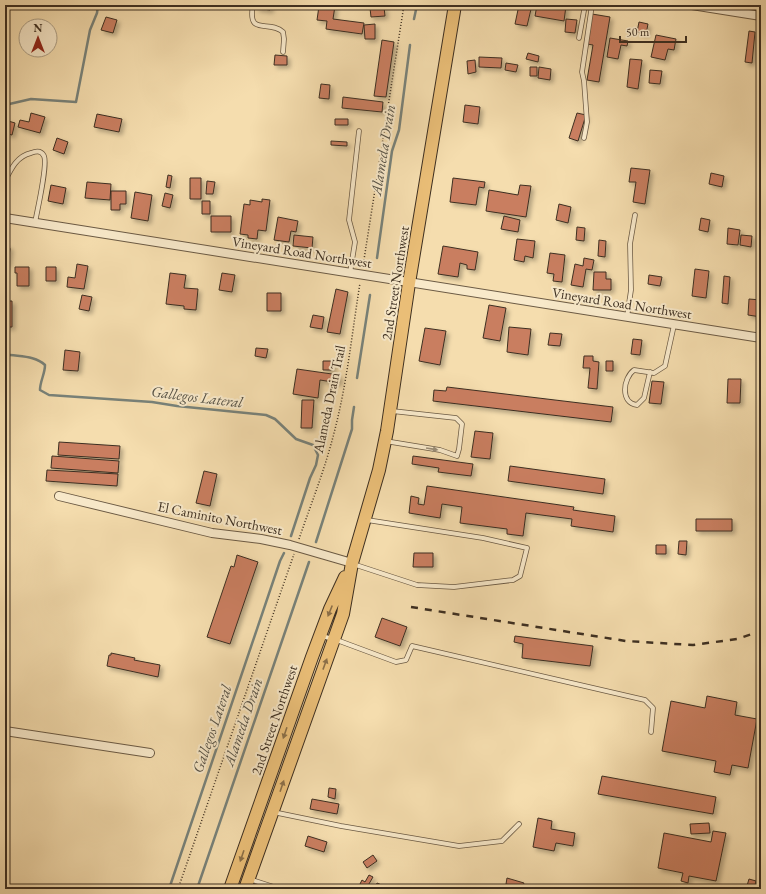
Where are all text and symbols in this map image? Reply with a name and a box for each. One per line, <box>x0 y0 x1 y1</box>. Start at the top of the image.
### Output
north arrow <box>18 18 58 58</box>
scale bar <box>620 18 686 44</box>
text: N <box>34 21 43 35</box>
text: 50 m <box>626 24 650 40</box>
water label: Alameda Drain <box>366 103 399 198</box>
street label: 2nd Street Northwest <box>377 224 413 341</box>
street label: Vineyard Road Northwest <box>231 232 374 272</box>
street label: Vineyard Road Northwest <box>551 283 694 323</box>
street label: Alameda Drain Trail <box>309 343 349 456</box>
water label: Gallegos Lateral <box>150 381 245 412</box>
one-way arrow <box>425 446 438 452</box>
street label: El Caminito Northwest <box>156 497 284 539</box>
one-way arrow <box>326 606 332 618</box>
one-way arrow <box>322 657 328 669</box>
street label: 2nd Street Northwest <box>247 662 301 777</box>
water label: Alameda Drain <box>218 675 266 769</box>
water label: Gallegos Lateral <box>188 682 236 775</box>
one-way arrow <box>282 728 288 740</box>
one-way arrow <box>279 780 285 792</box>
one-way arrow <box>239 851 245 863</box>

